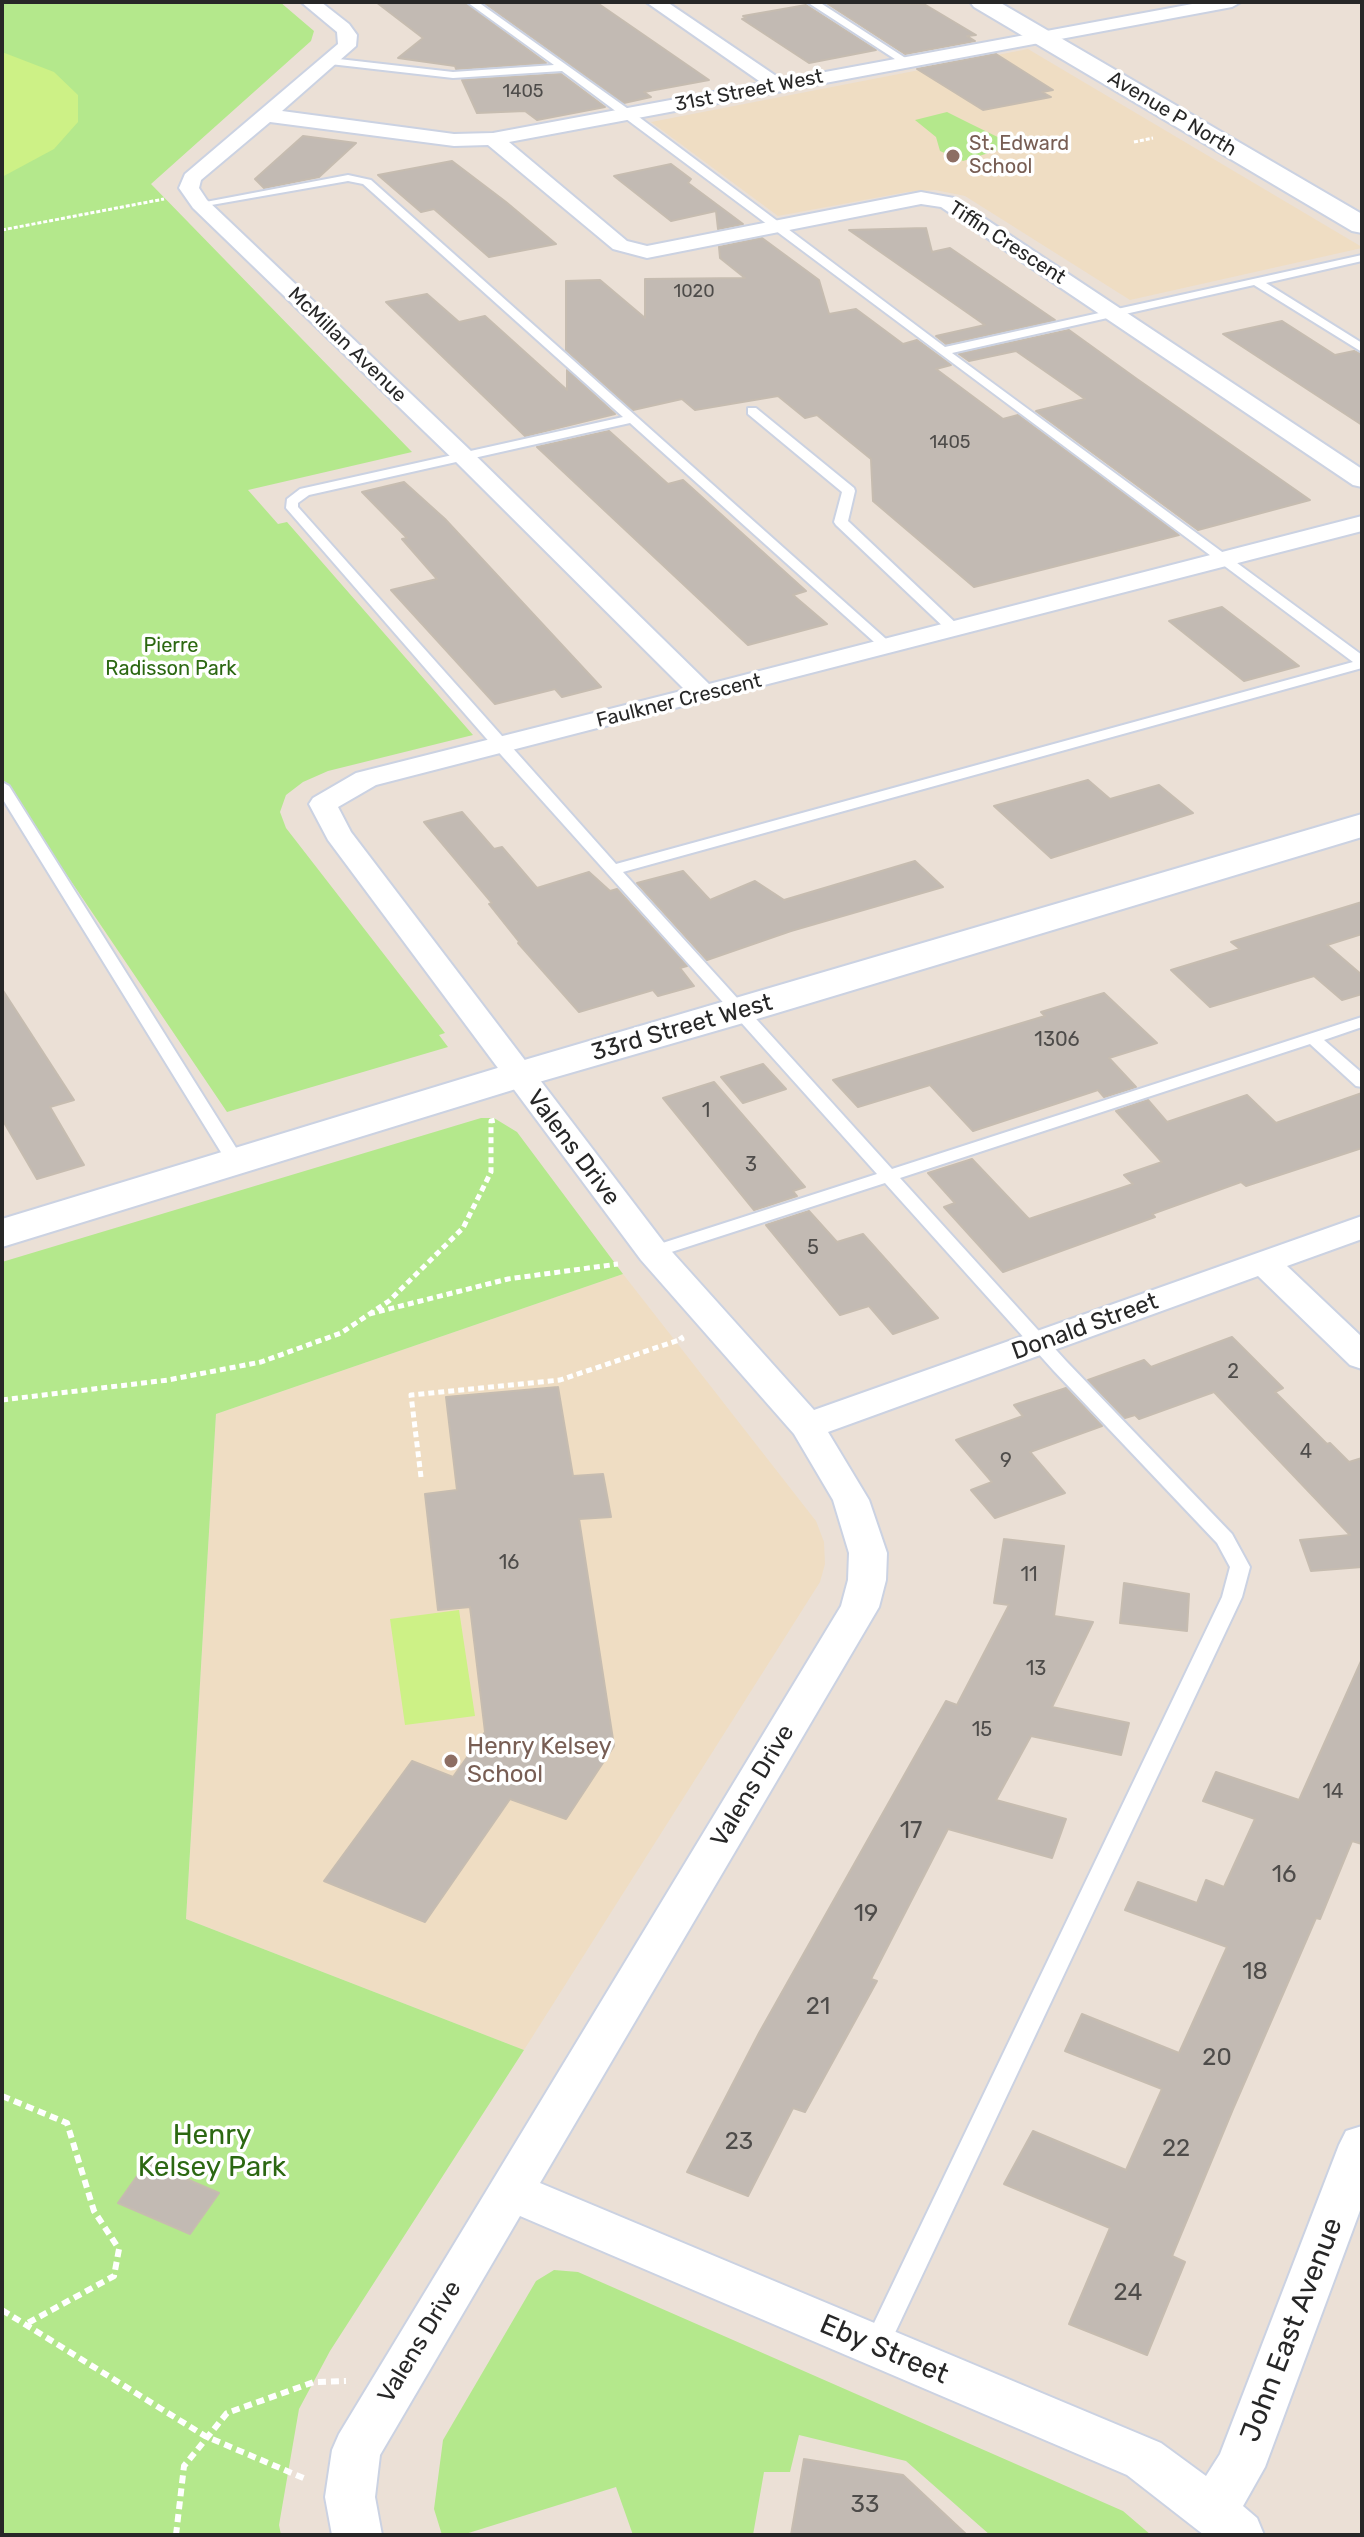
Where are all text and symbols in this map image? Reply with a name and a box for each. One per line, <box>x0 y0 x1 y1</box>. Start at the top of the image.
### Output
street label: 31st Street West <box>673 65 825 117</box>
street label: Avenue P North <box>1103 66 1241 162</box>
house number: 1405 <box>502 81 544 103</box>
place label: St. Edward School <box>969 132 1069 179</box>
marker: St. Edward School <box>944 147 962 165</box>
street label: Tiffin Crescent <box>944 196 1070 290</box>
house number: 1020 <box>673 281 715 303</box>
street label: McMillan Avenue <box>283 282 411 408</box>
house number: 1405 <box>929 432 971 454</box>
park label: Pierre Radisson Park <box>105 634 237 681</box>
street label: Faulkner Crescent <box>594 669 764 733</box>
street label: 33rd Street West <box>588 988 776 1068</box>
house number: 1306 <box>1034 1028 1080 1052</box>
street label: Valens Drive <box>520 1085 626 1211</box>
house number: 1 <box>702 1099 710 1123</box>
house number: 3 <box>745 1153 757 1177</box>
house number: 5 <box>807 1236 819 1260</box>
street label: Donald Street <box>1008 1287 1162 1367</box>
house number: 2 <box>1227 1360 1239 1384</box>
house number: 4 <box>1300 1440 1312 1464</box>
house number: 9 <box>1000 1449 1012 1473</box>
house number: 16 <box>499 1551 519 1575</box>
house number: 11 <box>1020 1563 1038 1587</box>
house number: 13 <box>1026 1657 1046 1681</box>
house number: 15 <box>972 1718 992 1742</box>
street label: Valens Drive <box>705 1720 801 1852</box>
place label: Henry Kelsey School <box>467 1733 612 1789</box>
marker: Henry Kelsey School <box>442 1752 460 1770</box>
house number: 14 <box>1323 1780 1343 1804</box>
house number: 17 <box>900 1817 922 1845</box>
house number: 16 <box>1272 1861 1296 1889</box>
house number: 19 <box>854 1900 878 1928</box>
house number: 18 <box>1242 1958 1268 1986</box>
house number: 21 <box>806 1993 830 2021</box>
house number: 20 <box>1202 2044 1232 2072</box>
park label: Henry Kelsey Park <box>138 2119 286 2185</box>
house number: 23 <box>725 2128 753 2156</box>
house number: 22 <box>1162 2135 1190 2163</box>
street label: John East Avenue <box>1234 2213 1350 2447</box>
street label: Valens Drive <box>372 2276 468 2408</box>
house number: 24 <box>1114 2279 1142 2307</box>
street label: Eby Street <box>815 2308 953 2392</box>
house number: 33 <box>851 2491 879 2519</box>

